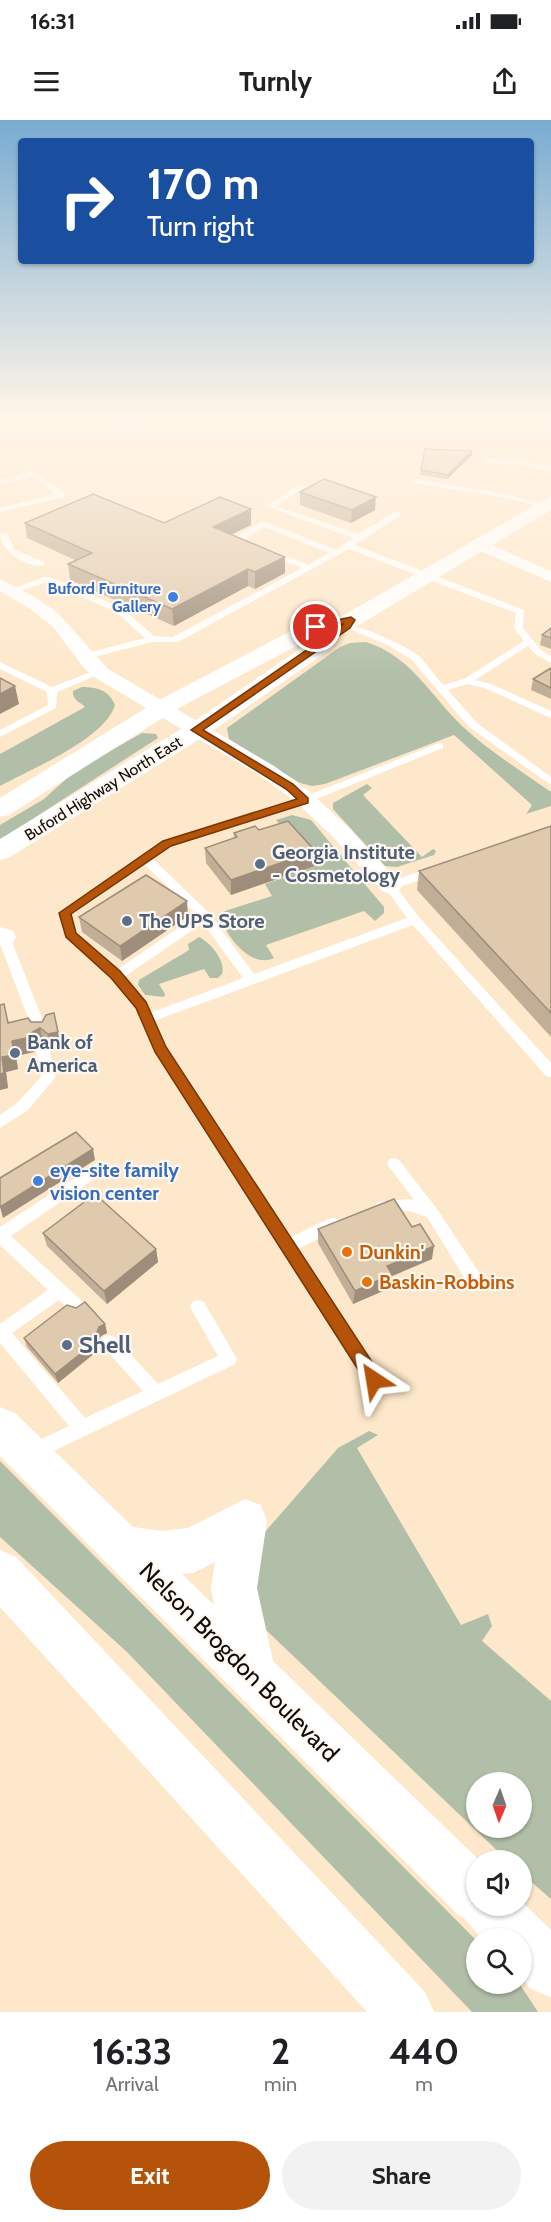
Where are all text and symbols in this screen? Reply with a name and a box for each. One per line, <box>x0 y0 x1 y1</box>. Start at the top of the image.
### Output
text: 16:31 <box>30 8 75 35</box>
icon: menu <box>30 65 63 98</box>
text: Turnly <box>239 65 312 98</box>
icon: share <box>488 65 521 98</box>
text: 170 m <box>147 158 259 210</box>
icon: right <box>48 162 126 240</box>
text: Turn right <box>147 210 254 243</box>
place label: Buford Furniture Gallery <box>47 579 161 616</box>
marker: Buford Furniture Gallery <box>166 590 180 604</box>
pin <box>290 601 341 652</box>
icon: arrive <box>299 610 332 643</box>
street label: Buford Highway North East <box>21 732 186 845</box>
place label: Georgia Institute - Cosmetology <box>272 840 415 887</box>
marker: Georgia Institute - Cosmetology <box>253 857 267 871</box>
place label: The UPS Store <box>139 909 265 933</box>
marker: The UPS Store <box>120 914 134 928</box>
place label: Bank of America <box>27 1030 98 1077</box>
marker: Bank of America <box>8 1046 22 1060</box>
place label: eye-site family vision center <box>50 1158 179 1205</box>
marker: eye-site family vision center <box>31 1174 45 1188</box>
place label: Dunkin' <box>359 1240 425 1264</box>
marker: Dunkin' <box>340 1245 354 1259</box>
place label: Baskin-Robbins <box>379 1270 515 1294</box>
marker: Baskin-Robbins <box>360 1275 374 1289</box>
place label: Shell <box>79 1330 131 1359</box>
marker: Shell <box>60 1338 74 1352</box>
position arrow <box>342 1348 406 1412</box>
street label: Nelson Brogdon Boulevard <box>134 1556 345 1767</box>
north arrow <box>466 1772 532 1838</box>
map controls <box>466 1772 532 1994</box>
button: sound <box>466 1850 532 1916</box>
button: search <box>466 1928 532 1994</box>
text: 16:33 <box>92 2029 172 2073</box>
text: 2 <box>271 2029 290 2073</box>
text: 440 <box>389 2029 459 2073</box>
text: Arrival <box>105 2072 159 2096</box>
text: min <box>264 2072 297 2096</box>
text: m <box>415 2072 433 2096</box>
button: Exit <box>30 2141 270 2210</box>
button: Share <box>282 2141 521 2210</box>

